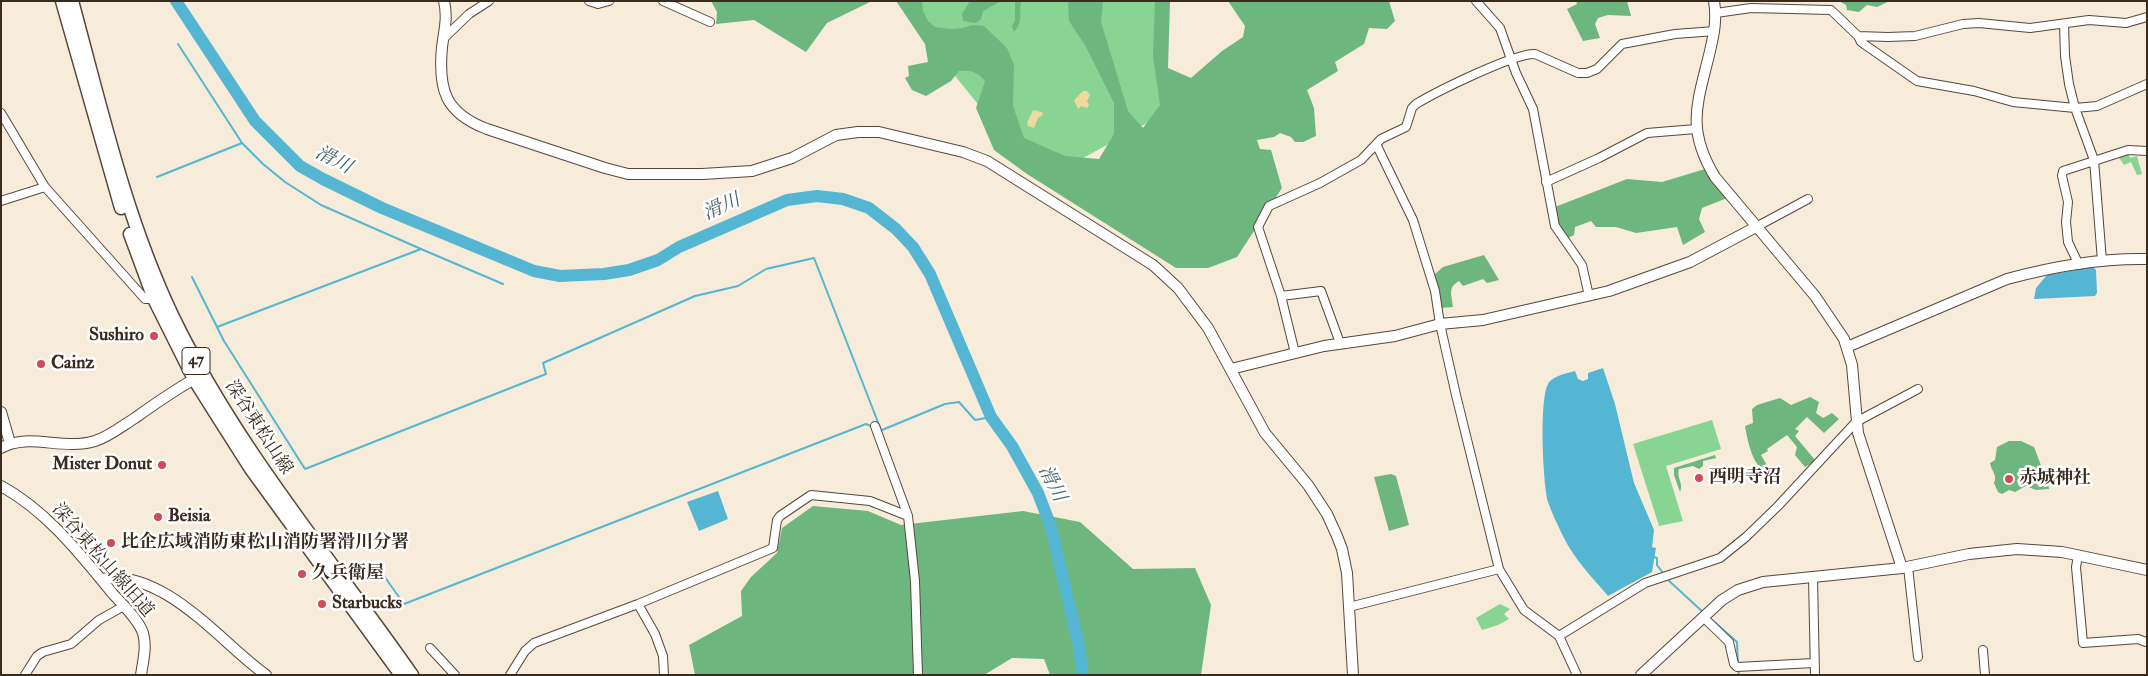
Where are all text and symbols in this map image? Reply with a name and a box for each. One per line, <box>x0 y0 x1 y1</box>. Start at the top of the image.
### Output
water label: 滑川 <box>311 142 355 180</box>
water label: 滑川 <box>700 190 744 226</box>
place label: Sushiro <box>89 325 144 347</box>
marker: Sushiro <box>148 330 160 342</box>
road number: 47 <box>182 348 210 374</box>
place label: Cainz <box>51 353 94 375</box>
marker: Cainz <box>35 358 47 370</box>
street label: 深谷東松山線 <box>220 377 296 479</box>
place label: Mister Donut <box>52 454 152 476</box>
marker: Mister Donut <box>156 459 168 471</box>
water label: 滑川 <box>1032 462 1070 506</box>
place label: 西明寺沼 <box>1709 467 1781 489</box>
place label: 赤城神社 <box>2019 468 2091 490</box>
marker: 西明寺沼 <box>1693 472 1705 484</box>
marker: 赤城神社 <box>2003 473 2015 485</box>
street label: 深谷東松山線旧道 <box>47 500 157 622</box>
place label: Beisia <box>168 506 210 528</box>
marker: Beisia <box>152 511 164 523</box>
place label: 比企広域消防東松山消防署滑川分署 <box>121 532 409 554</box>
marker: 比企広域消防東松山消防署滑川分署 <box>105 537 117 549</box>
place label: 久兵衛屋 <box>312 563 384 585</box>
marker: 久兵衛屋 <box>296 568 308 580</box>
place label: Starbucks <box>332 593 402 615</box>
marker: Starbucks <box>316 598 328 610</box>

